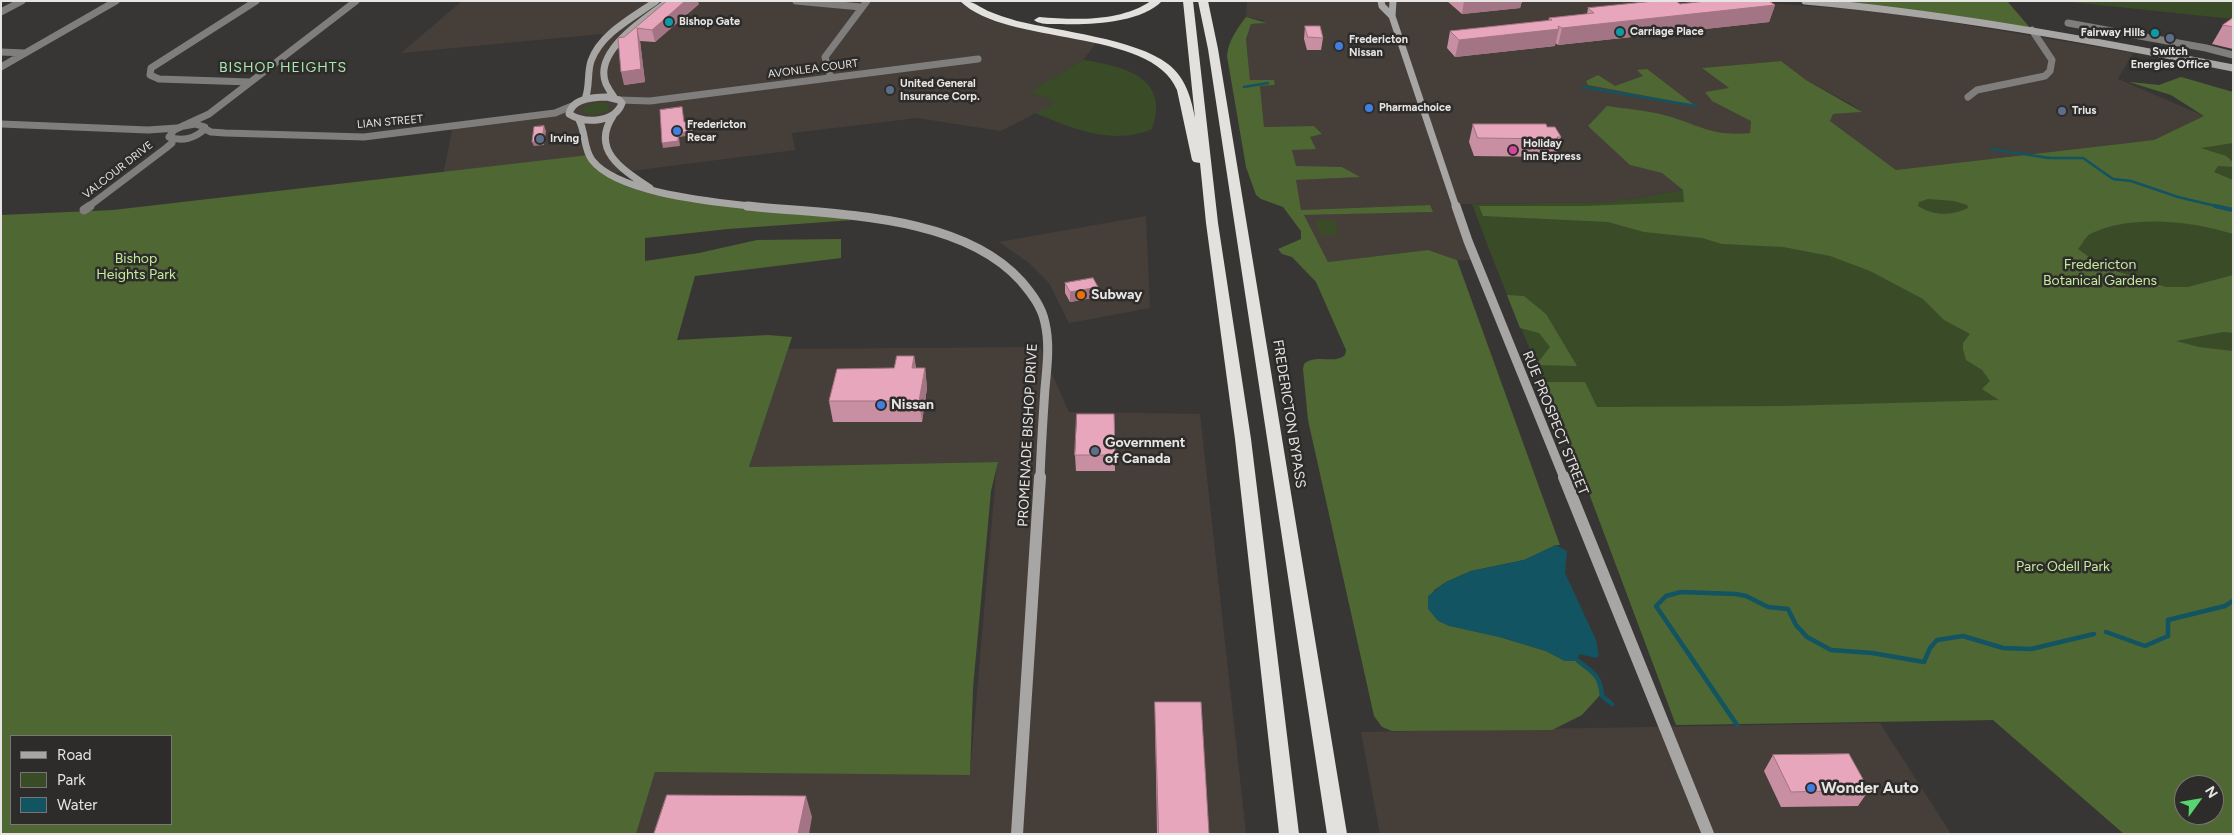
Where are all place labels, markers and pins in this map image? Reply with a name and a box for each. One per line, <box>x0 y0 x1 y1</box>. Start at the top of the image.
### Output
place label: Bishop Gate <box>679 15 740 29</box>
marker: Bishop Gate <box>663 16 675 28</box>
place label: Carriage Place <box>1630 25 1704 39</box>
marker: Carriage Place <box>1614 26 1626 38</box>
place label: Fairway Hills <box>2081 26 2145 40</box>
marker: Fairway Hills <box>2149 27 2161 39</box>
marker: Switch Energies Office <box>2164 32 2176 44</box>
place label: Fredericton Nissan <box>1349 33 1408 59</box>
marker: Fredericton Nissan <box>1333 40 1345 52</box>
place label: Switch Energies Office <box>2131 45 2209 71</box>
place label: United General Insurance Corp. <box>900 77 980 103</box>
marker: United General Insurance Corp. <box>884 84 896 96</box>
place label: Pharmachoice <box>1379 101 1451 115</box>
marker: Pharmachoice <box>1363 102 1375 114</box>
place label: Trius <box>2072 104 2096 118</box>
marker: Trius <box>2056 105 2068 117</box>
place label: Fredericton Recar <box>687 118 746 144</box>
marker: Fredericton Recar <box>671 125 683 137</box>
place label: Irving <box>550 132 579 146</box>
marker: Irving <box>534 133 546 145</box>
place label: Holiday Inn Express <box>1523 137 1581 163</box>
marker: Holiday Inn Express <box>1507 144 1519 156</box>
place label: Subway <box>1091 287 1142 303</box>
marker: Subway <box>1075 289 1087 301</box>
place label: Nissan <box>891 397 934 413</box>
marker: Nissan <box>875 399 887 411</box>
place label: Government of Canada <box>1105 435 1185 468</box>
marker: Government of Canada <box>1089 445 1101 457</box>
place label: Wonder Auto <box>1821 778 1919 798</box>
marker: Wonder Auto <box>1805 782 1817 794</box>

